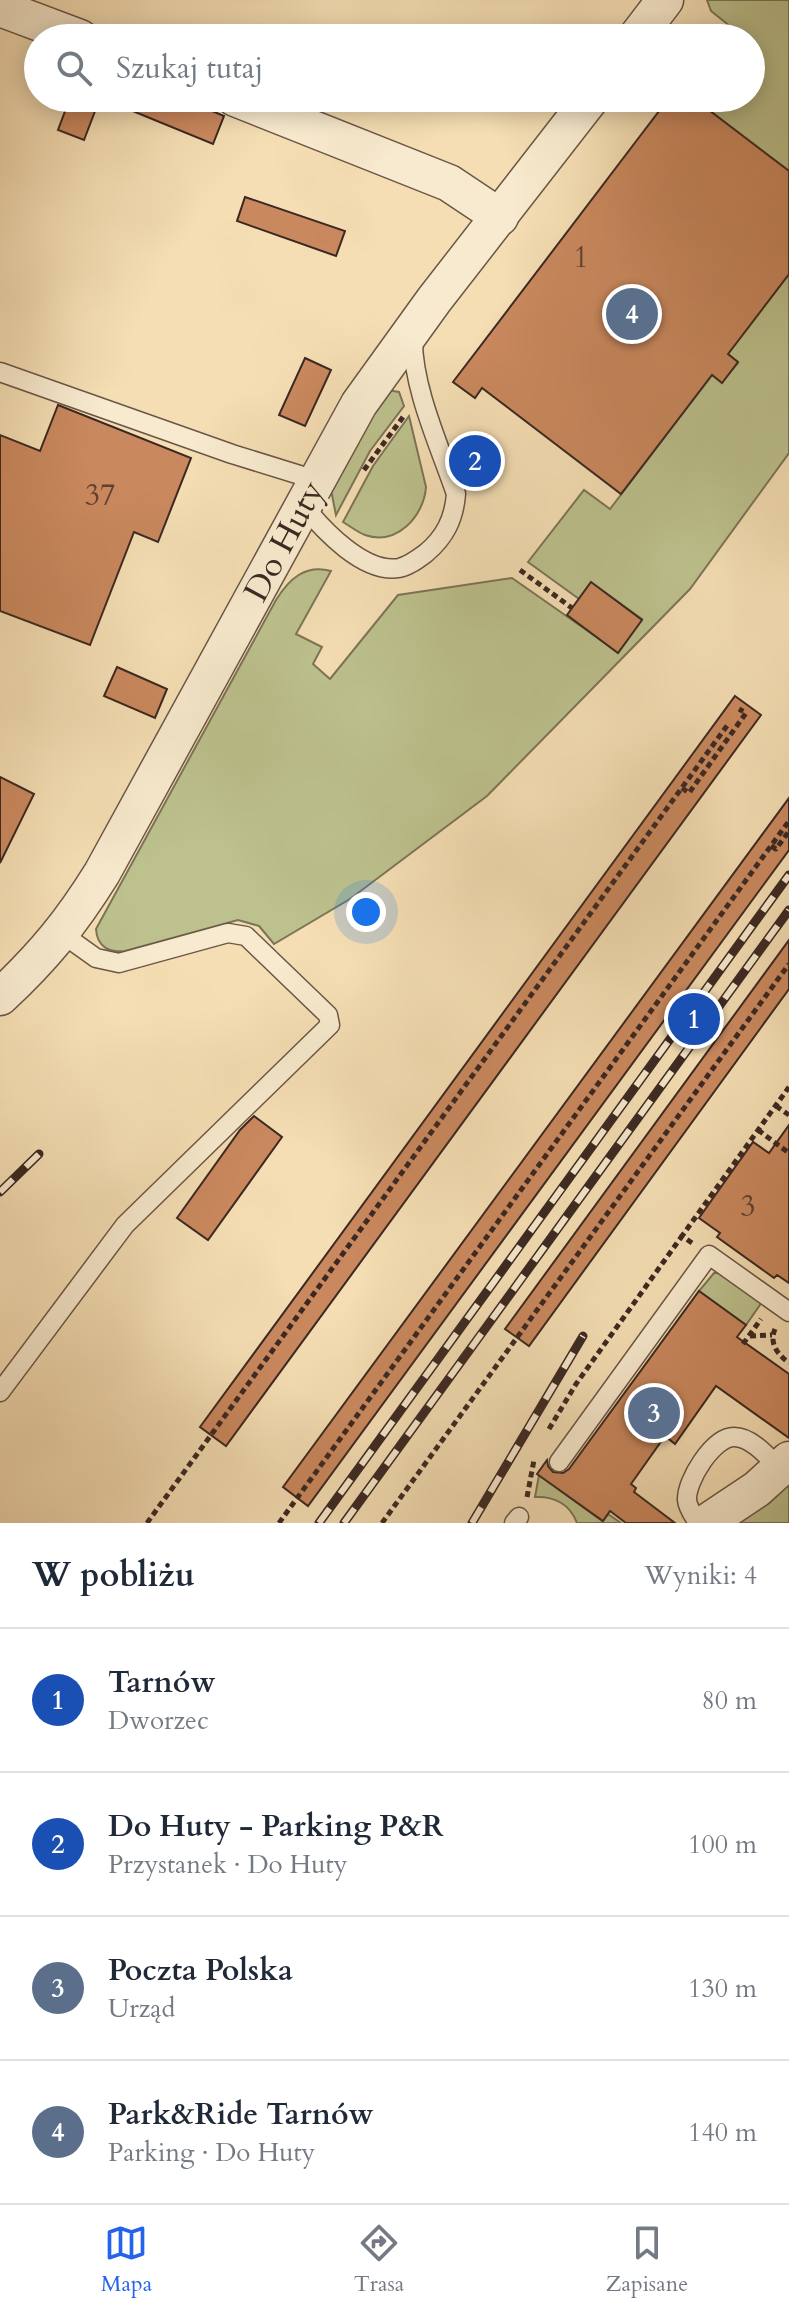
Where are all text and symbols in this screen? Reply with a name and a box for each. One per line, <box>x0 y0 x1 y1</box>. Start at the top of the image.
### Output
search box <box>24 24 765 112</box>
icon: search <box>52 46 96 90</box>
text: Szukaj tutaj <box>116 48 263 89</box>
house number: 1 <box>573 237 589 278</box>
pin: 4 <box>606 284 658 344</box>
pin: 2 <box>449 431 501 491</box>
street label: Do Huty <box>233 472 335 610</box>
house number: 37 <box>85 475 115 516</box>
your location <box>346 892 386 932</box>
pin: 1 <box>668 989 720 1049</box>
house number: 3 <box>740 1186 756 1227</box>
pin: 3 <box>628 1383 680 1443</box>
text: W pobliżu <box>32 1552 195 1598</box>
text: Wyniki: 4 <box>644 1558 757 1593</box>
text: Tarnów <box>108 1662 216 1703</box>
text: 1 <box>51 1683 65 1718</box>
text: 80 m <box>701 1683 757 1718</box>
text: Dworzec <box>108 1703 209 1738</box>
text: Do Huty - Parking P&R <box>108 1806 444 1847</box>
text: 2 <box>51 1827 65 1862</box>
text: 100 m <box>688 1827 757 1862</box>
text: Przystanek · Do Huty <box>108 1847 348 1882</box>
text: Poczta Polska <box>108 1950 293 1991</box>
text: 3 <box>51 1971 65 2006</box>
text: 130 m <box>688 1971 757 2006</box>
text: Urząd <box>108 1991 175 2026</box>
text: Park&Ride Tarnów <box>108 2094 374 2135</box>
text: 4 <box>51 2115 65 2150</box>
text: 140 m <box>688 2115 757 2150</box>
text: Parking · Do Huty <box>108 2135 315 2170</box>
tab: Mapa <box>101 2221 152 2299</box>
tab: Trasa <box>354 2221 404 2299</box>
tab: Zapisane <box>606 2221 688 2299</box>

